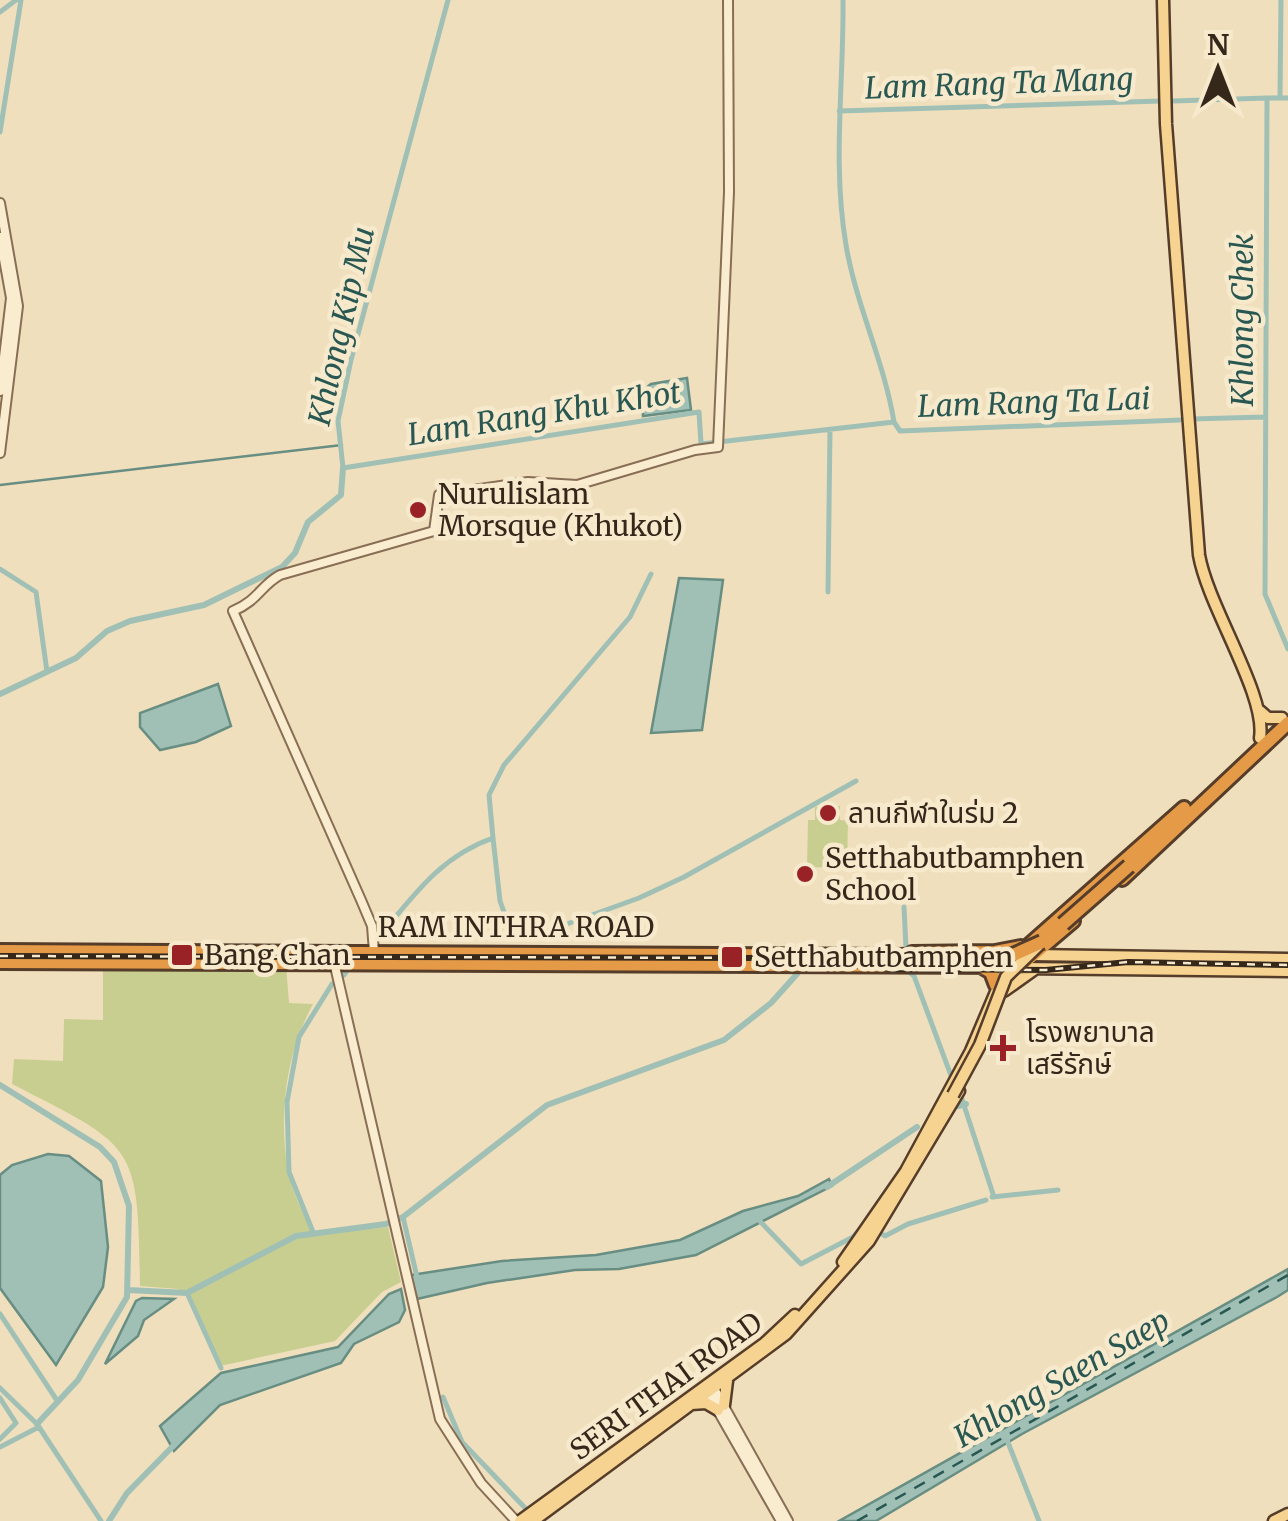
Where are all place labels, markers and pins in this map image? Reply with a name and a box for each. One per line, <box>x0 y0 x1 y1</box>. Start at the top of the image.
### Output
place label: Nurulislam Morsque (Khukot) <box>438 476 683 544</box>
marker: Nurulislam Morsque (Khukot) <box>407 499 429 521</box>
place label: ลานกีฬาในร่ม 2 <box>848 795 1019 831</box>
marker: ลานกีฬาในร่ม 2 <box>817 802 839 824</box>
place label: Setthabutbamphen School <box>825 840 1084 908</box>
marker: Setthabutbamphen School <box>794 863 816 885</box>
place label: Bang Chan <box>204 937 351 973</box>
place label: Setthabutbamphen <box>754 939 1013 975</box>
marker: Bang Chan <box>169 942 195 968</box>
marker: Setthabutbamphen <box>719 944 745 970</box>
place label: โรงพยาบาล เสรีรักษ์ <box>1026 1014 1155 1082</box>
marker: โรงพยาบาล เสรีรักษ์ <box>990 1035 1016 1061</box>

